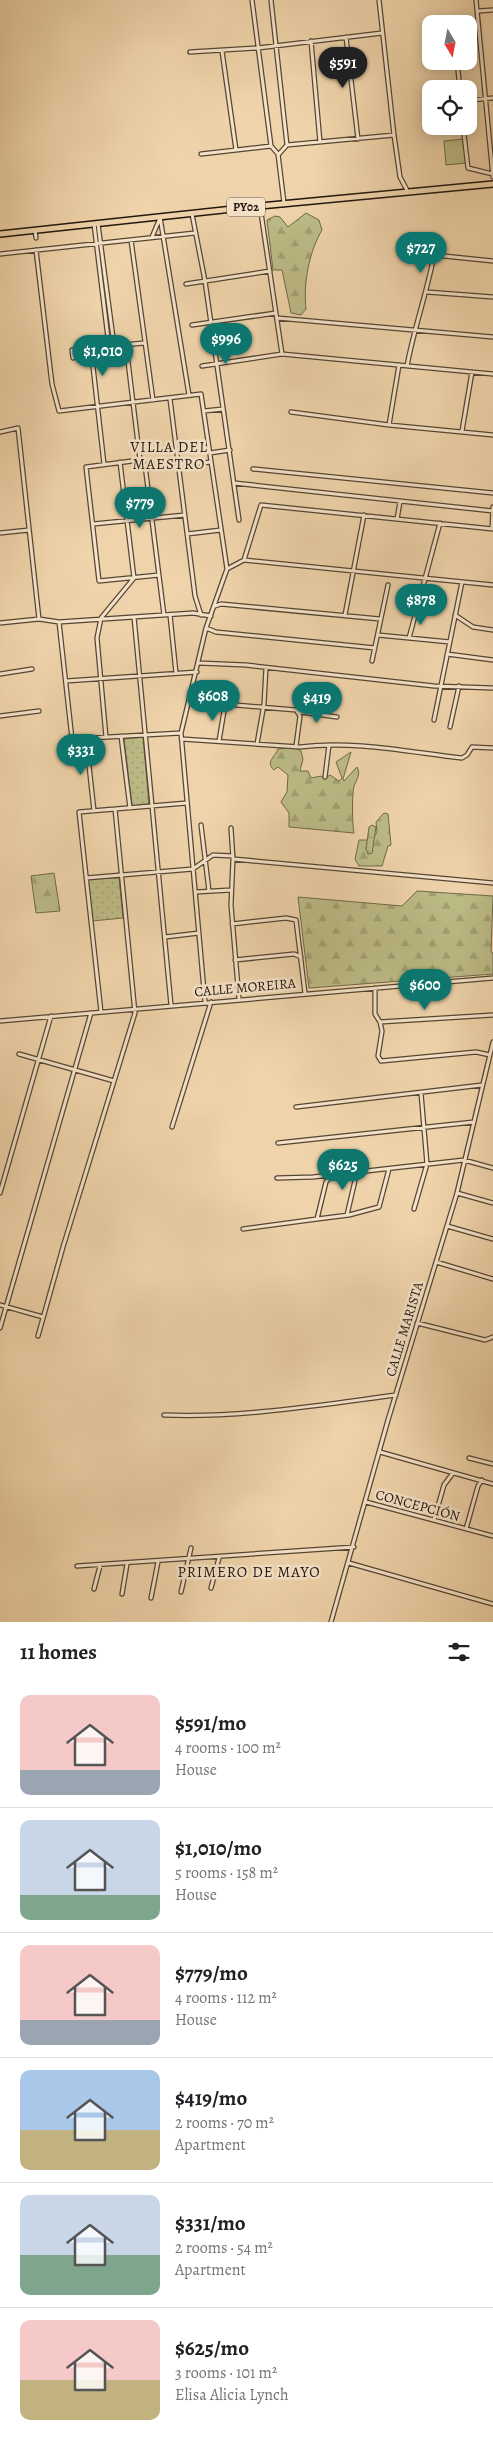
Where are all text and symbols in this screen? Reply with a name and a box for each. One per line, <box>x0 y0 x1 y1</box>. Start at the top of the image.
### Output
north arrow <box>422 15 478 70</box>
map controls <box>422 15 477 135</box>
pin: $591 <box>313 46 373 89</box>
text: $591 <box>329 52 357 74</box>
button: locate <box>422 80 477 135</box>
road number: PY02 <box>227 198 265 216</box>
pin: $727 <box>391 232 451 274</box>
text: $727 <box>407 237 435 259</box>
pin: $996 <box>196 322 256 365</box>
text: $996 <box>211 328 241 350</box>
pin: $1,010 <box>62 334 144 377</box>
text: $1,010 <box>83 340 123 362</box>
district label: VILLA DEL MAESTRO <box>129 437 208 474</box>
pin: $779 <box>110 486 170 529</box>
text: $779 <box>126 492 154 514</box>
pin: $878 <box>391 584 451 626</box>
text: $878 <box>406 589 436 611</box>
pin: $608 <box>183 680 243 722</box>
pin: $419 <box>287 682 347 724</box>
text: $608 <box>198 685 228 707</box>
text: $419 <box>303 687 331 709</box>
pin: $331 <box>51 734 111 776</box>
text: $331 <box>68 739 94 761</box>
pin: $600 <box>395 968 455 1011</box>
street label: CALLE MOREIRA <box>194 974 297 1001</box>
text: $600 <box>409 974 441 996</box>
pin: $625 <box>313 1148 373 1191</box>
text: $625 <box>328 1154 358 1176</box>
street label: CALLE MARISTA <box>381 1279 428 1379</box>
street label: CONCEPCIÓN <box>374 1485 462 1526</box>
district label: PRIMERO DE MAYO <box>177 1562 321 1582</box>
text: 11 homes <box>20 1638 97 1666</box>
icon: filters <box>445 1638 473 1666</box>
text: $591/mo <box>175 1709 246 1737</box>
icon: home <box>60 1715 120 1775</box>
text: 4 rooms · 100 m² <box>175 1737 281 1759</box>
text: House <box>175 1759 217 1781</box>
text: $1,010/mo <box>175 1834 262 1862</box>
icon: home <box>60 1840 120 1900</box>
text: 5 rooms · 158 m² <box>175 1862 278 1884</box>
text: House <box>175 1884 217 1906</box>
text: $779/mo <box>175 1959 248 1987</box>
icon: home <box>60 1965 120 2025</box>
text: 4 rooms · 112 m² <box>175 1987 277 2009</box>
text: House <box>175 2009 217 2031</box>
text: $419/mo <box>175 2084 247 2112</box>
icon: home <box>60 2090 120 2150</box>
text: 2 rooms · 70 m² <box>175 2112 274 2134</box>
text: Apartment <box>175 2134 246 2156</box>
text: $331/mo <box>175 2209 246 2237</box>
icon: home <box>60 2215 120 2275</box>
text: 2 rooms · 54 m² <box>175 2237 273 2259</box>
text: Apartment <box>175 2259 246 2281</box>
text: $625/mo <box>175 2334 249 2362</box>
icon: home <box>60 2340 120 2400</box>
text: 3 rooms · 101 m² <box>175 2362 277 2384</box>
text: Elisa Alicia Lynch <box>175 2384 288 2406</box>

